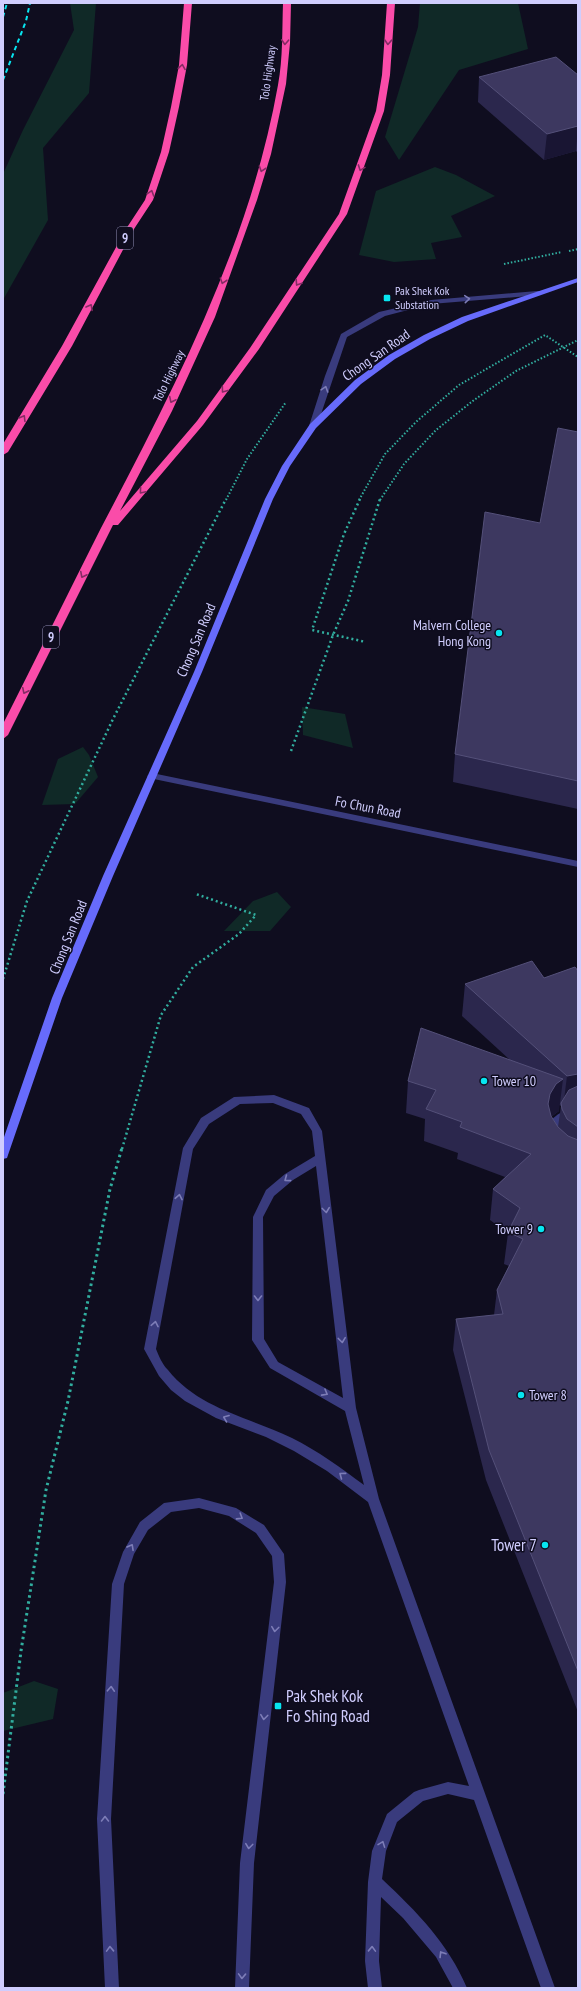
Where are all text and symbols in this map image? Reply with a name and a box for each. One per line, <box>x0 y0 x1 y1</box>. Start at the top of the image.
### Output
one-way arrow <box>281 39 290 45</box>
one-way arrow <box>384 39 393 45</box>
street label: Tolo Highway <box>256 44 279 102</box>
one-way arrow <box>177 64 186 70</box>
one-way arrow <box>357 165 366 172</box>
one-way arrow <box>258 166 267 173</box>
one-way arrow <box>146 189 155 196</box>
road number: 9 <box>117 227 133 249</box>
one-way arrow <box>220 277 228 284</box>
one-way arrow <box>295 279 303 286</box>
place label: Pak Shek Kok Substation <box>395 283 450 312</box>
marker: Pak Shek Kok Substation <box>382 293 392 303</box>
one-way arrow <box>464 294 470 303</box>
one-way arrow <box>85 304 92 311</box>
street label: Chong San Road <box>339 325 413 385</box>
street label: Tolo Highway <box>150 347 188 404</box>
one-way arrow <box>222 385 229 392</box>
one-way arrow <box>320 385 328 392</box>
one-way arrow <box>169 396 177 404</box>
one-way arrow <box>18 415 26 422</box>
one-way arrow <box>139 486 146 493</box>
one-way arrow <box>80 570 87 578</box>
street label: Chong San Road <box>172 600 220 680</box>
place label: Malvern College Hong Kong <box>413 616 491 650</box>
road number: 9 <box>43 626 59 648</box>
marker: Malvern College Hong Kong <box>494 628 504 638</box>
one-way arrow <box>22 687 30 694</box>
street label: Fo Chun Road <box>334 792 402 822</box>
street label: Chong San Road <box>45 897 91 977</box>
place label: Tower 10 <box>492 1072 536 1090</box>
marker: Tower 10 <box>479 1076 489 1086</box>
one-way arrow <box>285 1174 292 1181</box>
one-way arrow <box>174 1194 183 1200</box>
one-way arrow <box>322 1207 331 1213</box>
place label: Tower 9 <box>495 1220 533 1238</box>
marker: Tower 9 <box>536 1224 546 1234</box>
one-way arrow <box>254 1295 262 1301</box>
one-way arrow <box>150 1321 159 1328</box>
one-way arrow <box>337 1336 346 1343</box>
place label: Tower 8 <box>529 1386 567 1404</box>
one-way arrow <box>320 1389 328 1396</box>
marker: Tower 8 <box>516 1390 526 1400</box>
one-way arrow <box>222 1414 229 1422</box>
one-way arrow <box>339 1473 346 1480</box>
one-way arrow <box>236 1512 243 1520</box>
place label: Tower 7 <box>491 1534 537 1556</box>
marker: Tower 7 <box>540 1540 550 1550</box>
one-way arrow <box>127 1544 134 1552</box>
one-way arrow <box>271 1626 280 1633</box>
place label: Pak Shek Kok Fo Shing Road <box>286 1685 370 1727</box>
one-way arrow <box>107 1686 116 1692</box>
marker: Pak Shek Kok Fo Shing Road <box>273 1701 283 1711</box>
one-way arrow <box>260 1714 269 1720</box>
one-way arrow <box>101 1816 109 1822</box>
one-way arrow <box>377 1840 385 1847</box>
one-way arrow <box>245 1843 254 1849</box>
one-way arrow <box>106 1946 114 1952</box>
one-way arrow <box>368 1946 376 1952</box>
one-way arrow <box>439 1951 446 1958</box>
one-way arrow <box>238 1973 247 1979</box>

